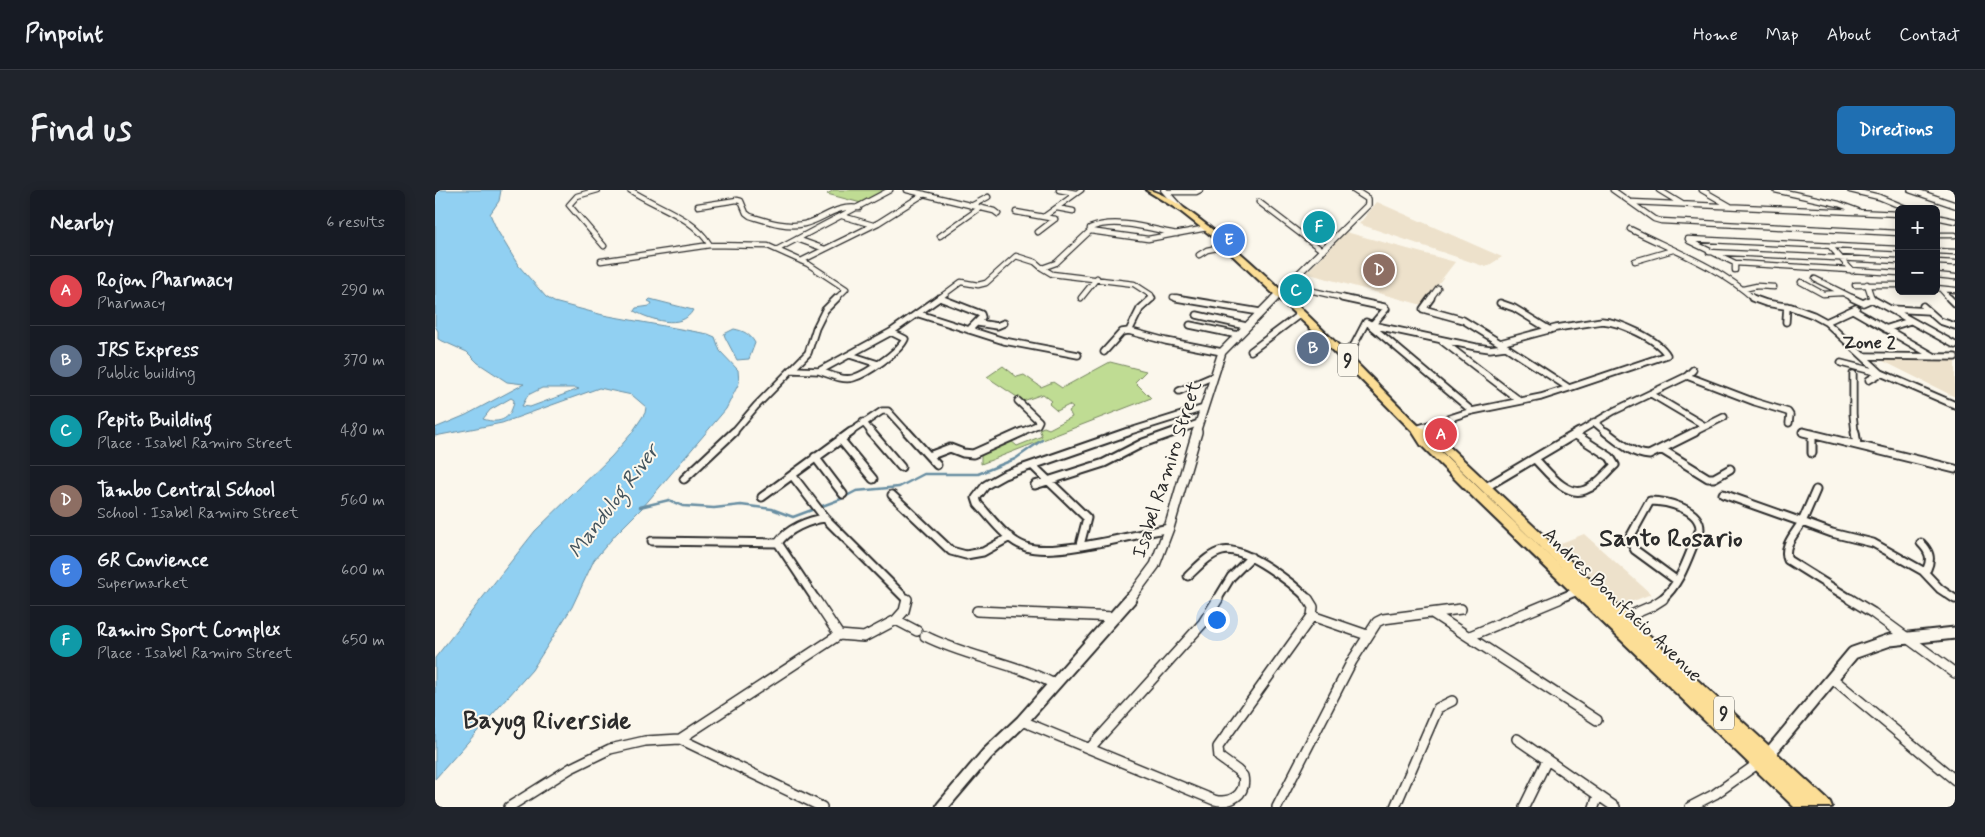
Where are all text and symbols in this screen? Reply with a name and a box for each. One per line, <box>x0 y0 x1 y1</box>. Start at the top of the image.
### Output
text: Pinpoint <box>25 19 103 50</box>
text: Home <box>1693 23 1738 47</box>
text: Map <box>1766 23 1799 47</box>
text: About <box>1827 23 1871 47</box>
text: Contact <box>1899 23 1960 47</box>
button: Directions <box>1837 106 1955 154</box>
text: Find us <box>30 107 132 153</box>
map controls <box>1895 205 1940 295</box>
button: + <box>1895 205 1940 250</box>
pin: F <box>1303 208 1335 246</box>
text: Nearby <box>50 209 114 237</box>
text: 6 results <box>326 212 385 233</box>
pin: E <box>1213 221 1245 259</box>
button: − <box>1895 250 1940 295</box>
pin: D <box>1363 251 1395 289</box>
text: Rojon Pharmacy <box>97 268 233 293</box>
pin: C <box>1280 271 1312 309</box>
text: A <box>61 280 71 301</box>
text: 290 m <box>341 280 385 301</box>
text: Pharmacy <box>97 293 165 314</box>
pin: B <box>1297 329 1329 367</box>
district label: Zone 2 <box>1842 331 1896 355</box>
text: JRS Express <box>97 338 199 363</box>
road number: 9 <box>1338 344 1358 376</box>
text: B <box>61 350 71 371</box>
text: 370 m <box>343 350 385 371</box>
text: Public building <box>97 363 196 384</box>
street label: Isabel Ramiro Street <box>1126 377 1209 562</box>
text: Pepito Building <box>97 408 212 433</box>
pin: A <box>1425 415 1457 453</box>
text: C <box>60 420 72 441</box>
text: 480 m <box>340 420 385 441</box>
text: Place · Isabel Ramiro Street <box>97 433 292 454</box>
water label: Mandulog River <box>562 437 669 565</box>
text: Tambo Central School <box>97 478 275 503</box>
text: D <box>60 490 72 511</box>
text: 560 m <box>340 490 385 511</box>
text: School · Isabel Ramiro Street <box>97 503 299 524</box>
street label: Andres Bonifacio Avenue <box>1536 522 1708 689</box>
district label: Santo Rosario <box>1599 523 1743 556</box>
text: GR Convience <box>97 548 209 573</box>
text: E <box>61 560 71 581</box>
text: 600 m <box>341 560 385 581</box>
text: Supermarket <box>97 573 188 594</box>
your location <box>1204 607 1230 633</box>
text: Ramiro Sport Complex <box>97 618 280 643</box>
text: F <box>62 630 70 651</box>
text: 650 m <box>342 630 385 651</box>
text: Place · Isabel Ramiro Street <box>97 643 292 664</box>
road number: 9 <box>1714 696 1734 730</box>
district label: Bayug Riverside <box>463 705 631 740</box>

